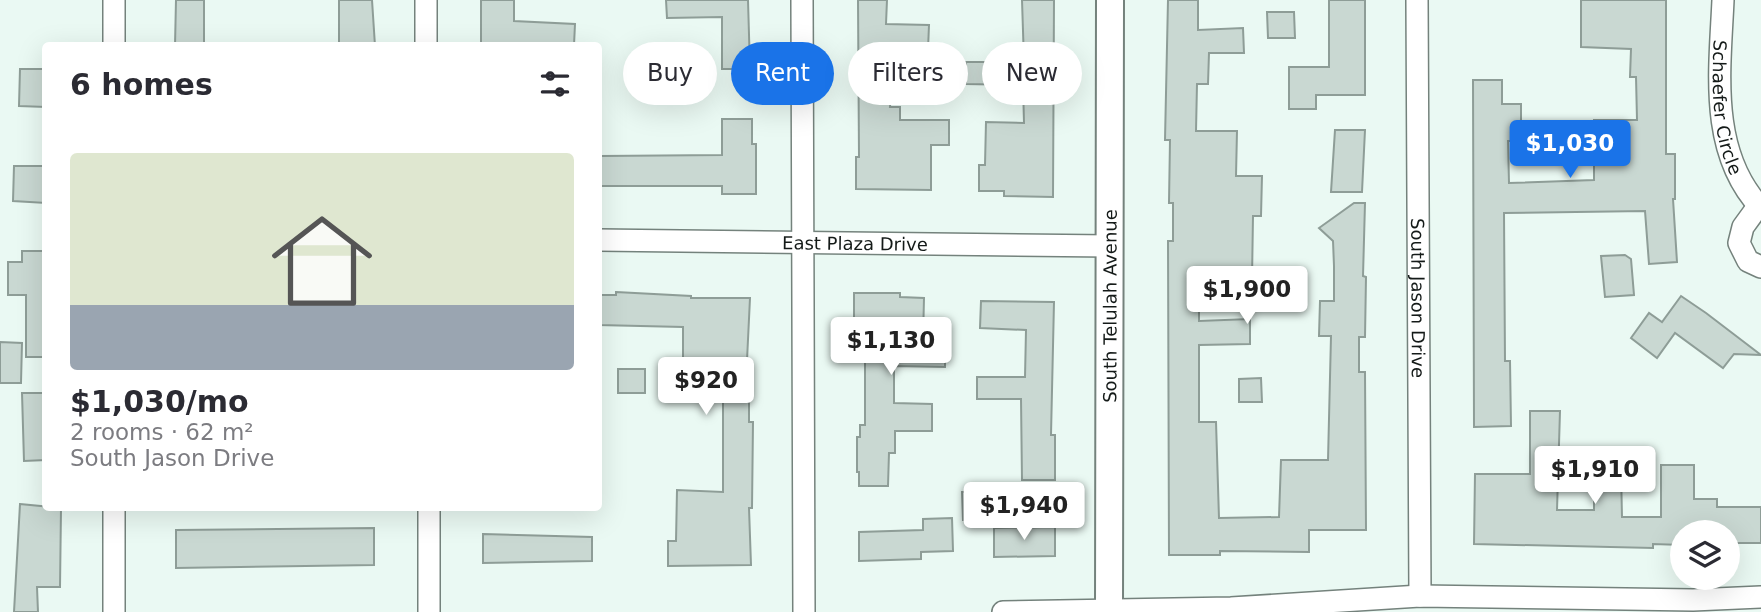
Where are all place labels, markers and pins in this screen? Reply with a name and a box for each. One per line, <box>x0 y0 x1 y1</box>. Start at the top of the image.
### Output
pin: $1,030 <box>1513 120 1627 180</box>
pin: $1,900 <box>1190 266 1304 326</box>
pin: $1,130 <box>834 318 948 377</box>
pin: $920 <box>665 358 747 417</box>
pin: $1,910 <box>1538 447 1652 506</box>
pin: $1,940 <box>967 482 1081 542</box>

